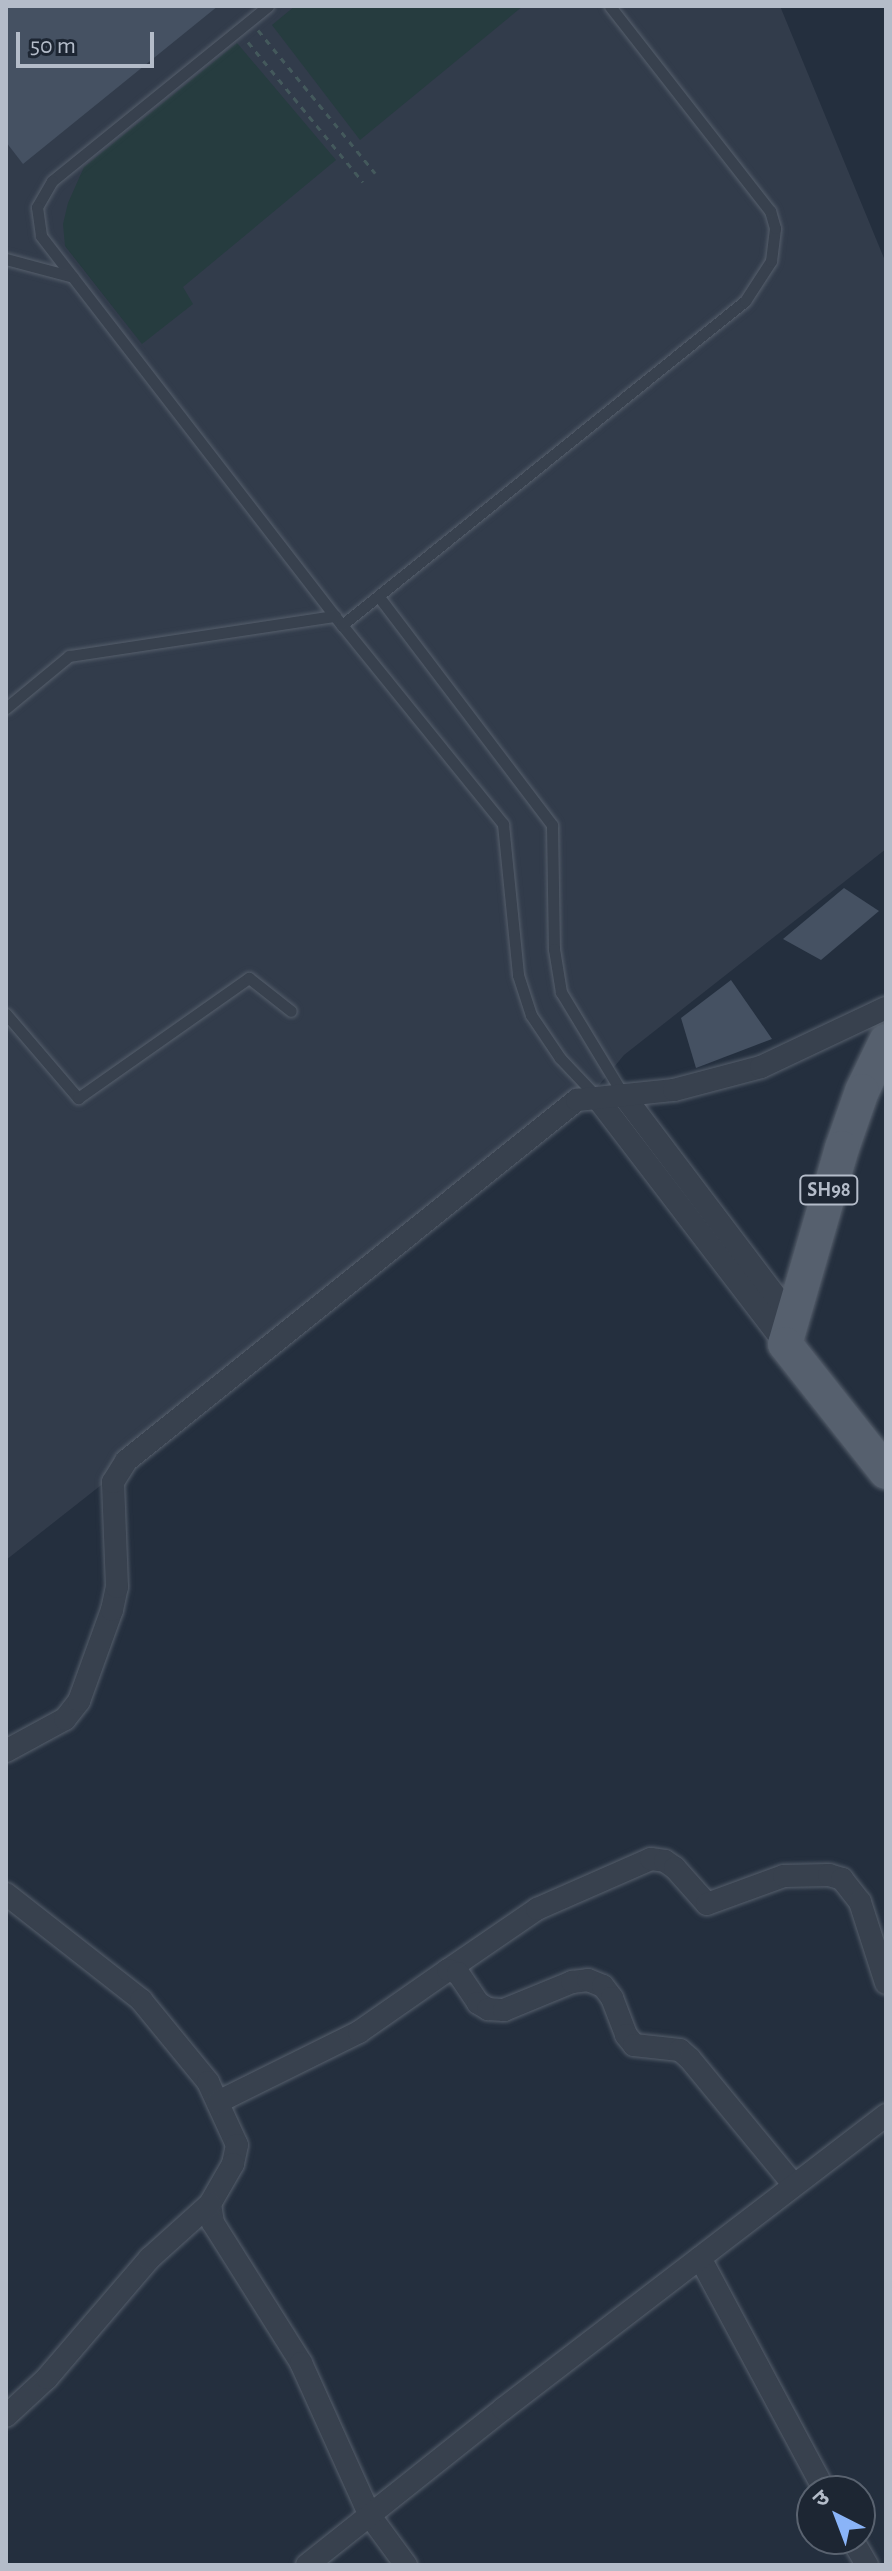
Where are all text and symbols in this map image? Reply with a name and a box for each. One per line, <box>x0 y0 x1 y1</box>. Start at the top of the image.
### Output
scale bar <box>20 16 158 66</box>
text: 50 m <box>30 34 76 58</box>
road number: SH98 <box>799 1174 859 1206</box>
north arrow <box>796 2475 876 2555</box>
text: उ <box>809 2486 833 2511</box>

